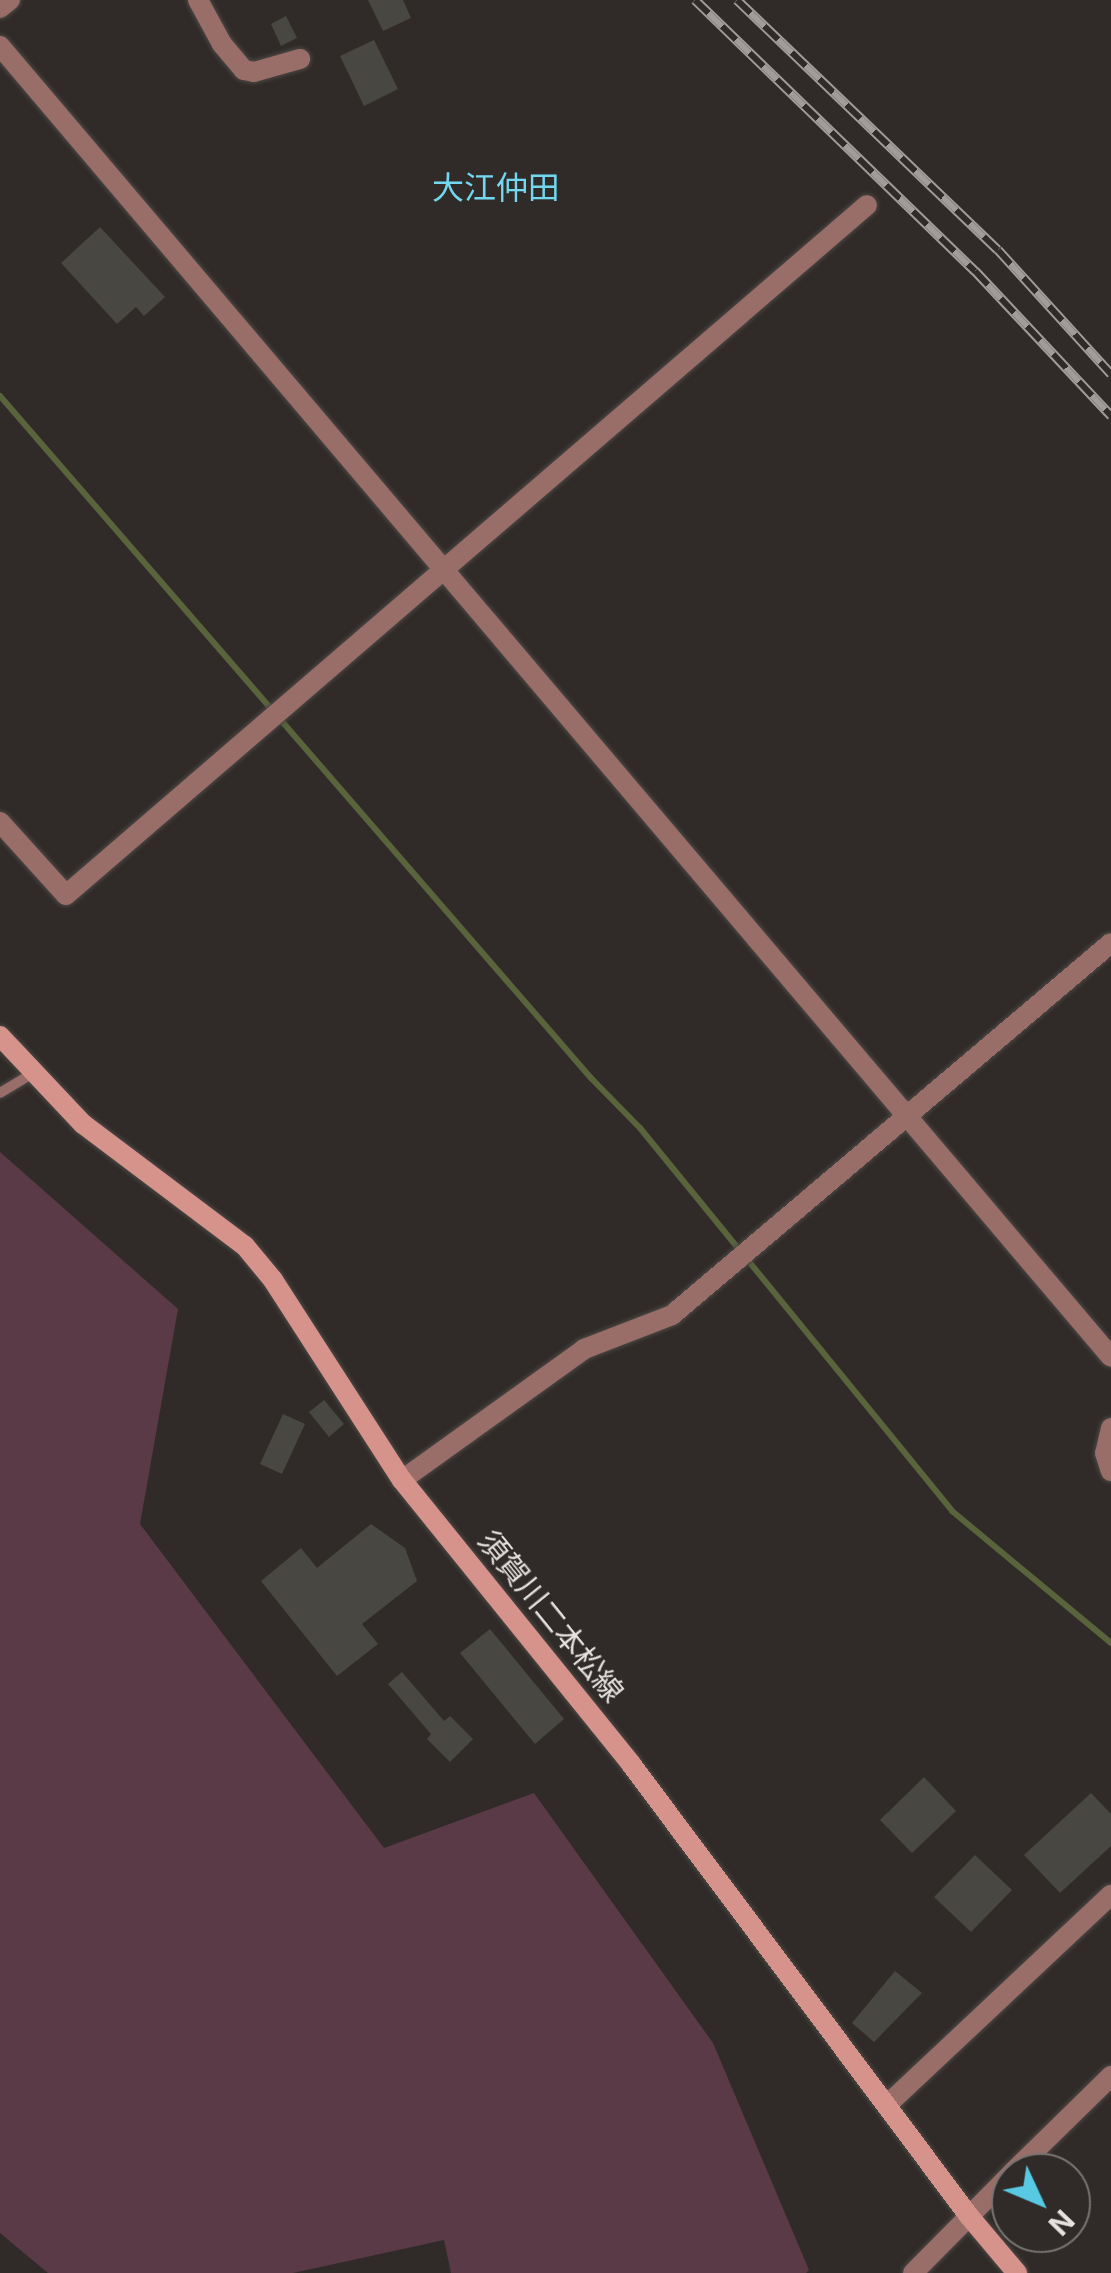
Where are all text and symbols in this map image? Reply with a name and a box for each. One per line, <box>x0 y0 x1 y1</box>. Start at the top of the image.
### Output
district label: 大江仲田 <box>432 169 560 207</box>
street label: 須賀川二本松線 <box>471 1523 631 1709</box>
north arrow <box>991 2153 1091 2253</box>
text: N <box>1041 2203 1081 2242</box>

